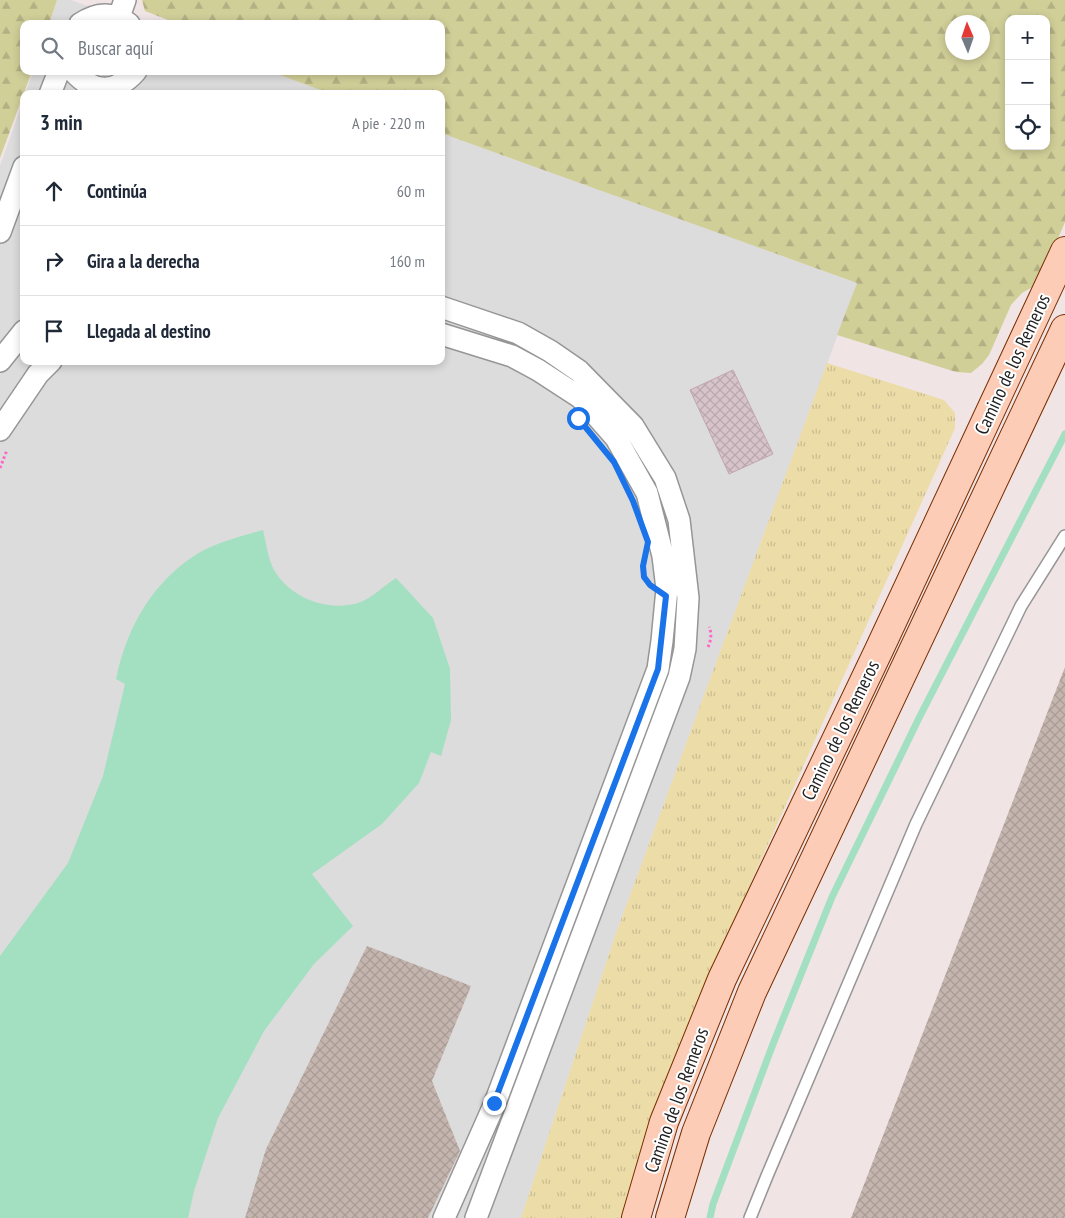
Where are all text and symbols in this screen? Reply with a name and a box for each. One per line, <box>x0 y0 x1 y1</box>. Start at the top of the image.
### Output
north arrow <box>945 15 990 60</box>
map controls <box>1005 15 1050 150</box>
button: + <box>1005 15 1050 60</box>
search box <box>20 20 445 75</box>
icon: search <box>38 34 66 62</box>
text: Buscar aquí <box>78 36 153 60</box>
button: − <box>1005 60 1050 105</box>
button: locate <box>1005 105 1050 150</box>
text: 3 min <box>40 109 82 136</box>
text: A pie · 220 m <box>352 113 425 133</box>
icon: ahead <box>40 177 68 205</box>
text: Continúa <box>87 179 147 203</box>
text: 60 m <box>397 181 425 201</box>
icon: right <box>40 247 68 275</box>
text: Gira a la derecha <box>87 249 200 273</box>
text: 160 m <box>390 251 425 271</box>
street label: Camino de los Remeros <box>969 290 1055 438</box>
icon: arrive <box>40 317 68 345</box>
text: Llegada al destino <box>87 319 211 343</box>
route start <box>567 407 590 430</box>
street label: Camino de los Remeros <box>796 656 884 804</box>
street label: Camino de los Remeros <box>639 1024 713 1176</box>
route end <box>483 1092 506 1115</box>

